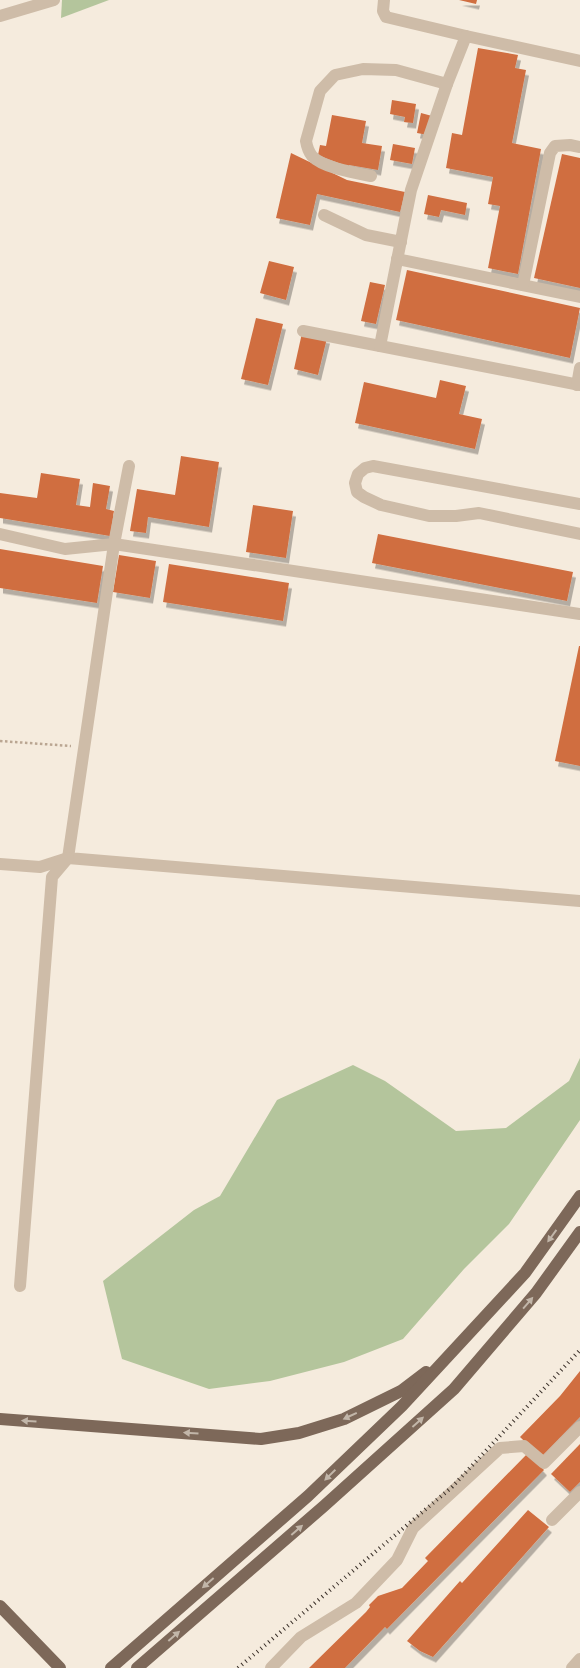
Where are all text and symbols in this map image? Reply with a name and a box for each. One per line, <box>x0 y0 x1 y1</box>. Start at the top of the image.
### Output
one-way arrow <box>547 1229 557 1243</box>
one-way arrow <box>523 1296 534 1309</box>
one-way arrow <box>343 1413 357 1421</box>
one-way arrow <box>412 1416 424 1428</box>
one-way arrow <box>20 1417 36 1425</box>
one-way arrow <box>183 1429 199 1437</box>
one-way arrow <box>324 1469 336 1481</box>
one-way arrow <box>291 1525 303 1536</box>
one-way arrow <box>202 1577 214 1588</box>
one-way arrow <box>167 1630 179 1642</box>

